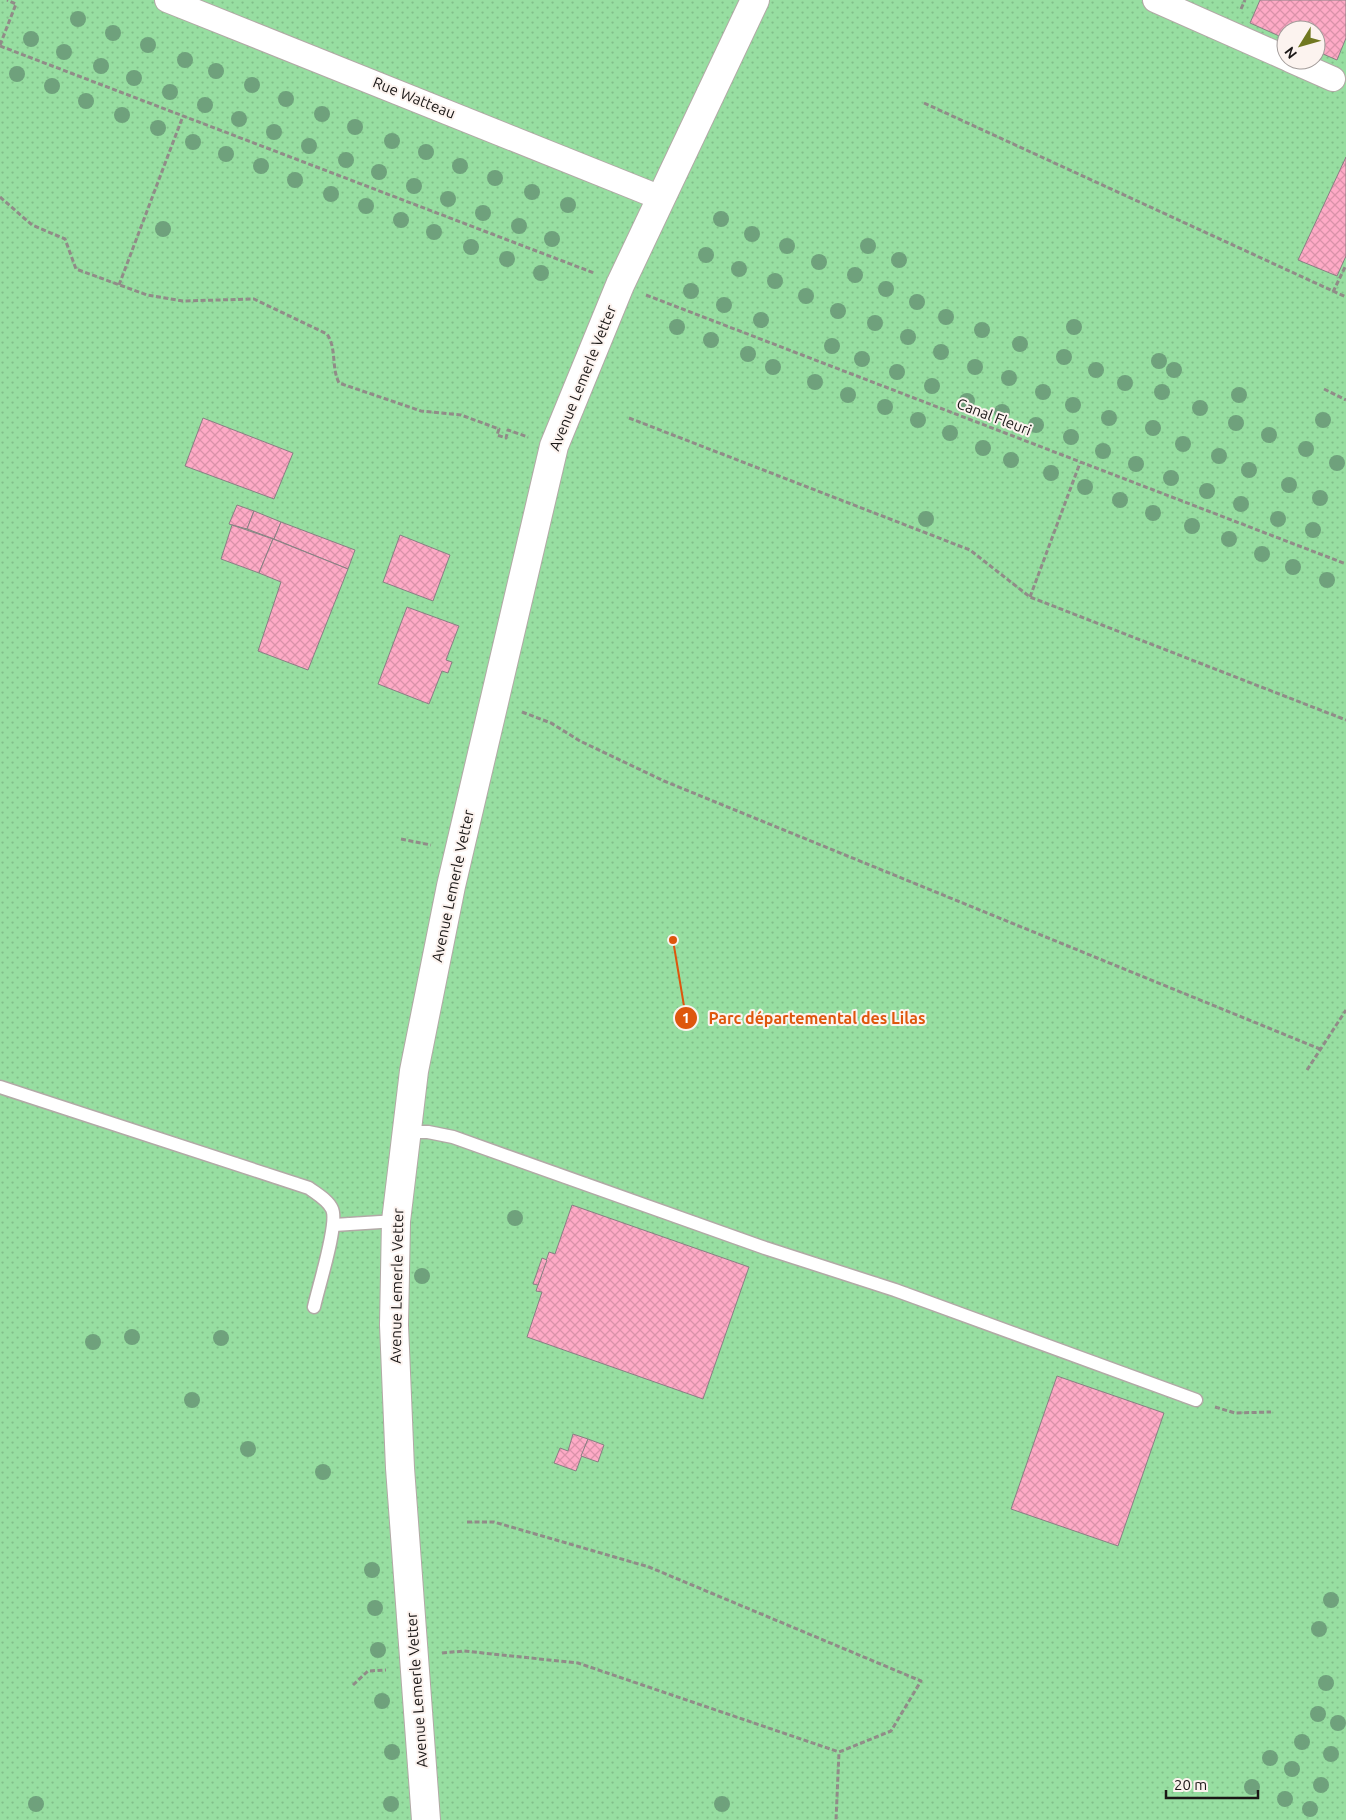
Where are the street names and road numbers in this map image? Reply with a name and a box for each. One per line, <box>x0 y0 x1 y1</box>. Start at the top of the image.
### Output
street label: Rue Watteau <box>371 73 458 122</box>
street label: Avenue Lemerle Vetter <box>546 302 620 453</box>
street label: Canal Fleuri <box>954 395 1034 439</box>
street label: Avenue Lemerle Vetter <box>428 808 477 964</box>
street label: Avenue Lemerle Vetter <box>387 1208 406 1364</box>
street label: Avenue Lemerle Vetter <box>403 1612 430 1768</box>

